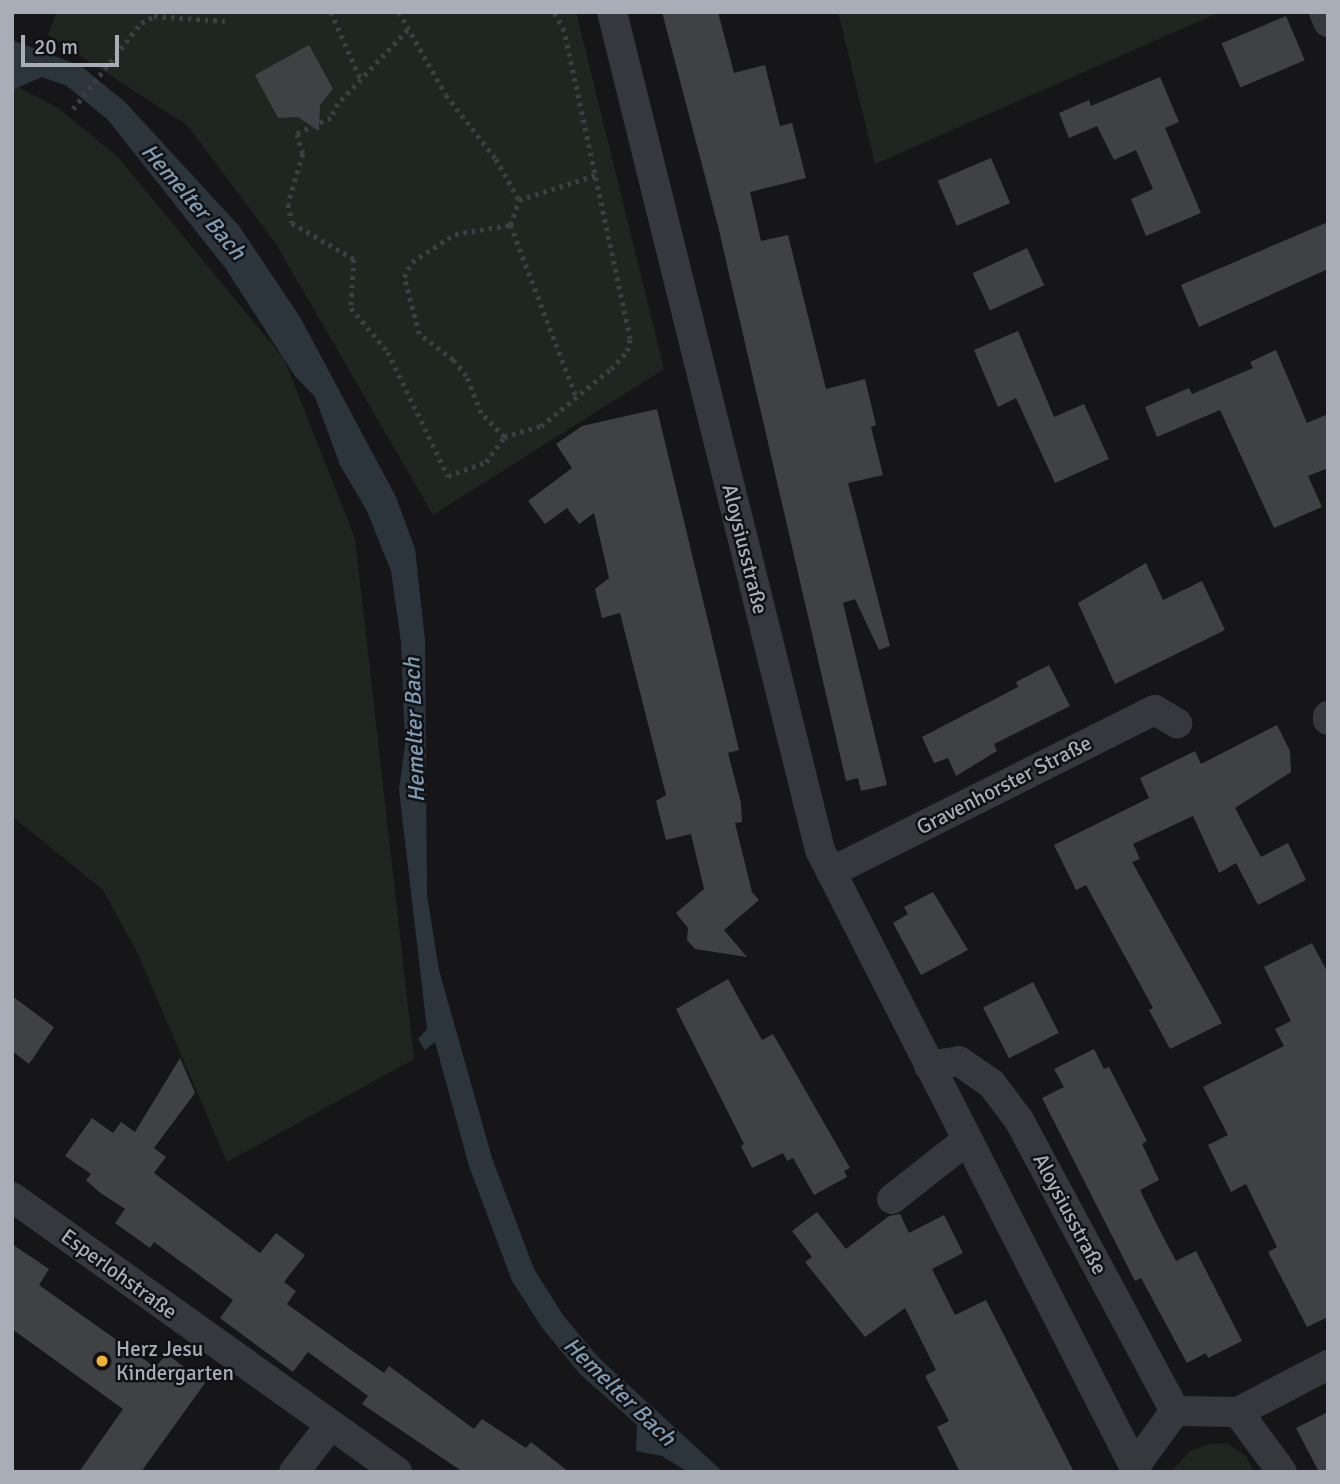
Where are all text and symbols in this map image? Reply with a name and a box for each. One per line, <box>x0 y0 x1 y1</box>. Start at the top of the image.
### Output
scale bar <box>24 21 122 65</box>
text: 20 m <box>34 34 78 60</box>
water label: Hemelter Bach <box>135 138 251 266</box>
street label: Aloysiusstraße <box>717 481 773 617</box>
water label: Hemelter Bach <box>399 657 431 803</box>
street label: Gravenhorster Straße <box>912 730 1096 840</box>
street label: Aloysiusstraße <box>1028 1149 1112 1279</box>
street label: Esperlohstraße <box>56 1223 182 1325</box>
water label: Hemelter Bach <box>557 1332 681 1452</box>
place label: Herz Jesu Kindergarten <box>116 1336 234 1386</box>
marker: Herz Jesu Kindergarten <box>94 1353 110 1369</box>

